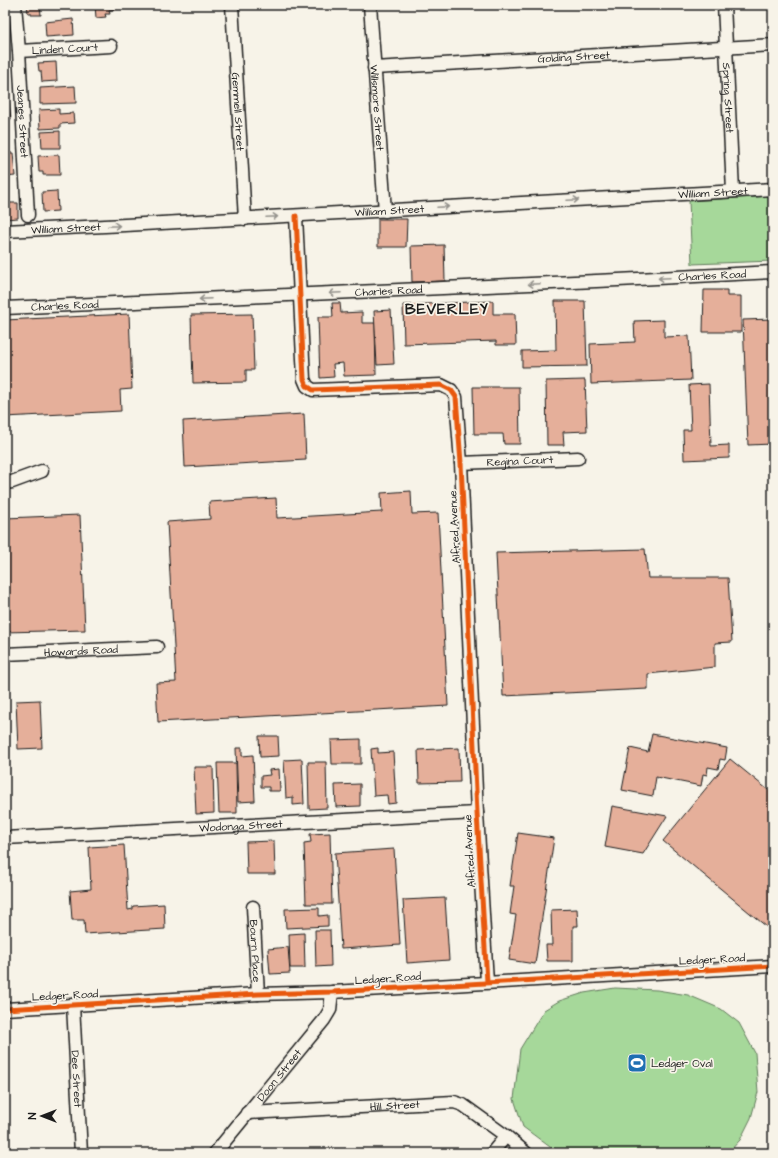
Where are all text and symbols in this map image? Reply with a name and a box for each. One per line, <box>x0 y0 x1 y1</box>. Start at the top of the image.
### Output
street label: Linden Court <box>31 40 99 58</box>
street label: Golding Street <box>537 47 611 67</box>
street label: Spring Street <box>719 62 737 134</box>
street label: Willsmore Street <box>366 64 388 152</box>
street label: Gemmell Street <box>228 72 248 152</box>
street label: Jeanes Street <box>13 85 32 159</box>
street label: William Street <box>678 183 749 202</box>
one-way arrow <box>566 197 579 204</box>
street label: William Street <box>354 201 425 220</box>
one-way arrow <box>436 204 449 211</box>
one-way arrow <box>265 214 278 221</box>
street label: William Street <box>31 219 102 238</box>
one-way arrow <box>107 222 120 230</box>
street label: Charles Road <box>678 266 747 285</box>
one-way arrow <box>658 274 671 281</box>
one-way arrow <box>528 280 541 288</box>
street label: Charles Road <box>354 282 423 300</box>
one-way arrow <box>329 289 342 296</box>
one-way arrow <box>199 295 212 302</box>
street label: Charles Road <box>31 297 100 315</box>
district label: BEVERLEY <box>405 299 489 320</box>
street label: Regina Court <box>486 452 554 470</box>
street label: Alfred Avenue <box>445 490 464 564</box>
street label: Howards Road <box>43 642 119 660</box>
street label: Alfred Avenue <box>460 814 479 888</box>
street label: Wodonga Street <box>199 816 283 836</box>
street label: Bourn Place <box>246 919 264 983</box>
street label: Ledger Road <box>678 950 746 970</box>
street label: Ledger Road <box>354 969 422 989</box>
street label: Ledger Road <box>31 986 99 1006</box>
street label: Doon Street <box>254 1046 306 1104</box>
street label: Dee Street <box>67 1050 86 1109</box>
sports icon: Ledger Oval <box>626 1052 648 1074</box>
place label: Ledger Oval <box>651 1056 713 1072</box>
north arrow <box>22 1096 62 1136</box>
street label: Hill Street <box>369 1097 421 1114</box>
text: N <box>25 1112 40 1119</box>

